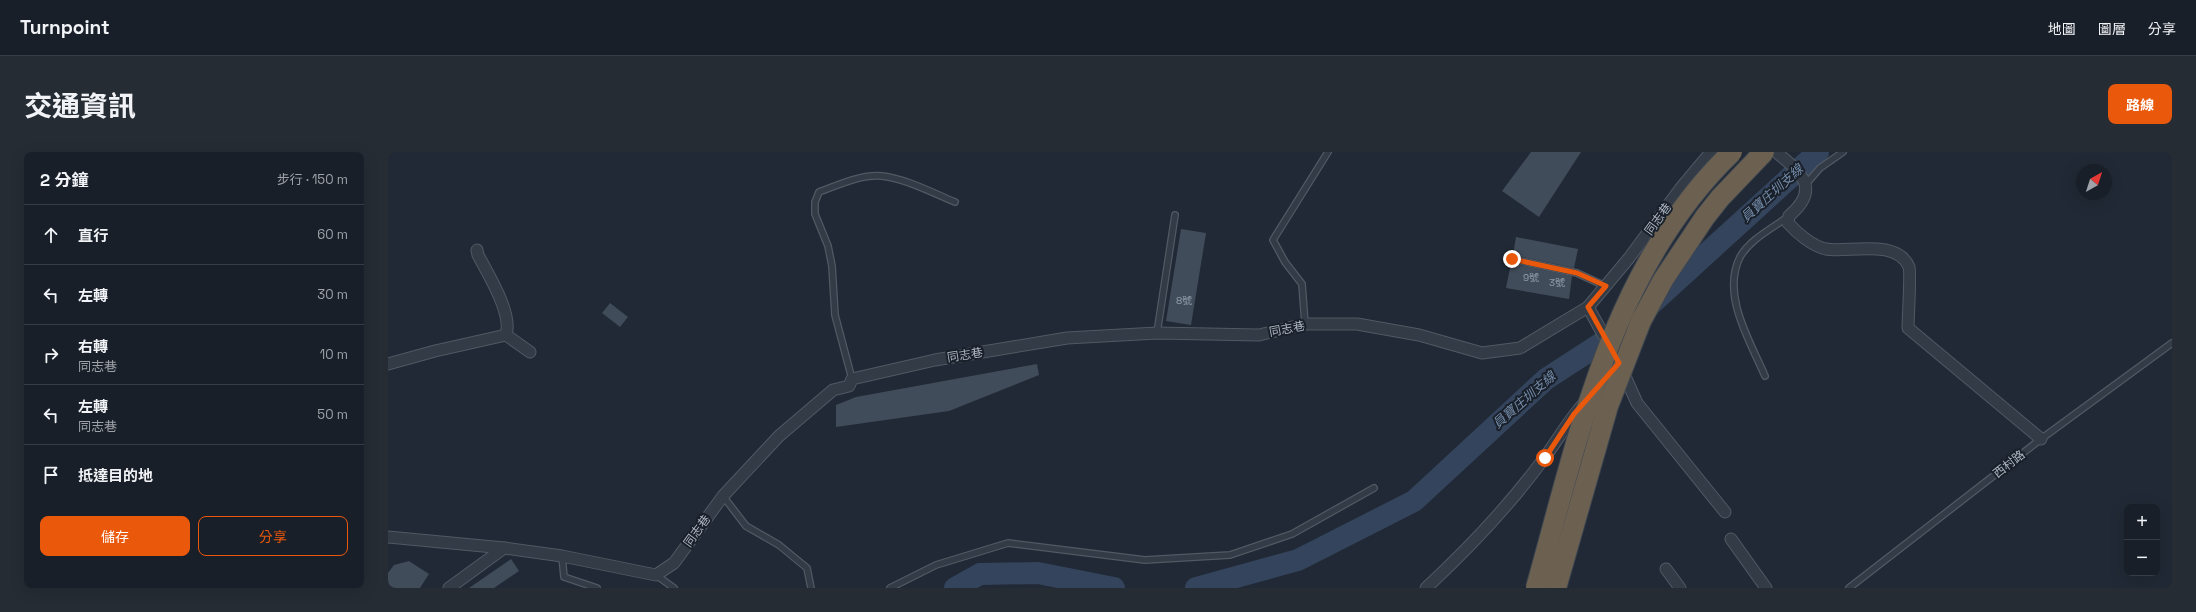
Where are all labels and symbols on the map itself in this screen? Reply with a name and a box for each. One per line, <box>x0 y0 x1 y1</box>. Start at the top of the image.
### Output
water label: 員寶庄圳支線 <box>1737 159 1808 225</box>
north arrow <box>2076 164 2112 200</box>
street label: 同志巷 <box>1641 200 1675 238</box>
route end <box>1503 250 1521 268</box>
house number: 9號 <box>1523 271 1539 284</box>
house number: 3號 <box>1549 276 1565 289</box>
house number: 8號 <box>1176 294 1192 307</box>
street label: 同志巷 <box>1268 318 1306 340</box>
street label: 同志巷 <box>946 344 984 366</box>
water label: 員寶庄圳支線 <box>1489 367 1561 432</box>
street label: 西村路 <box>1990 447 2028 481</box>
route start <box>1536 449 1554 467</box>
street label: 同志巷 <box>680 512 714 550</box>

